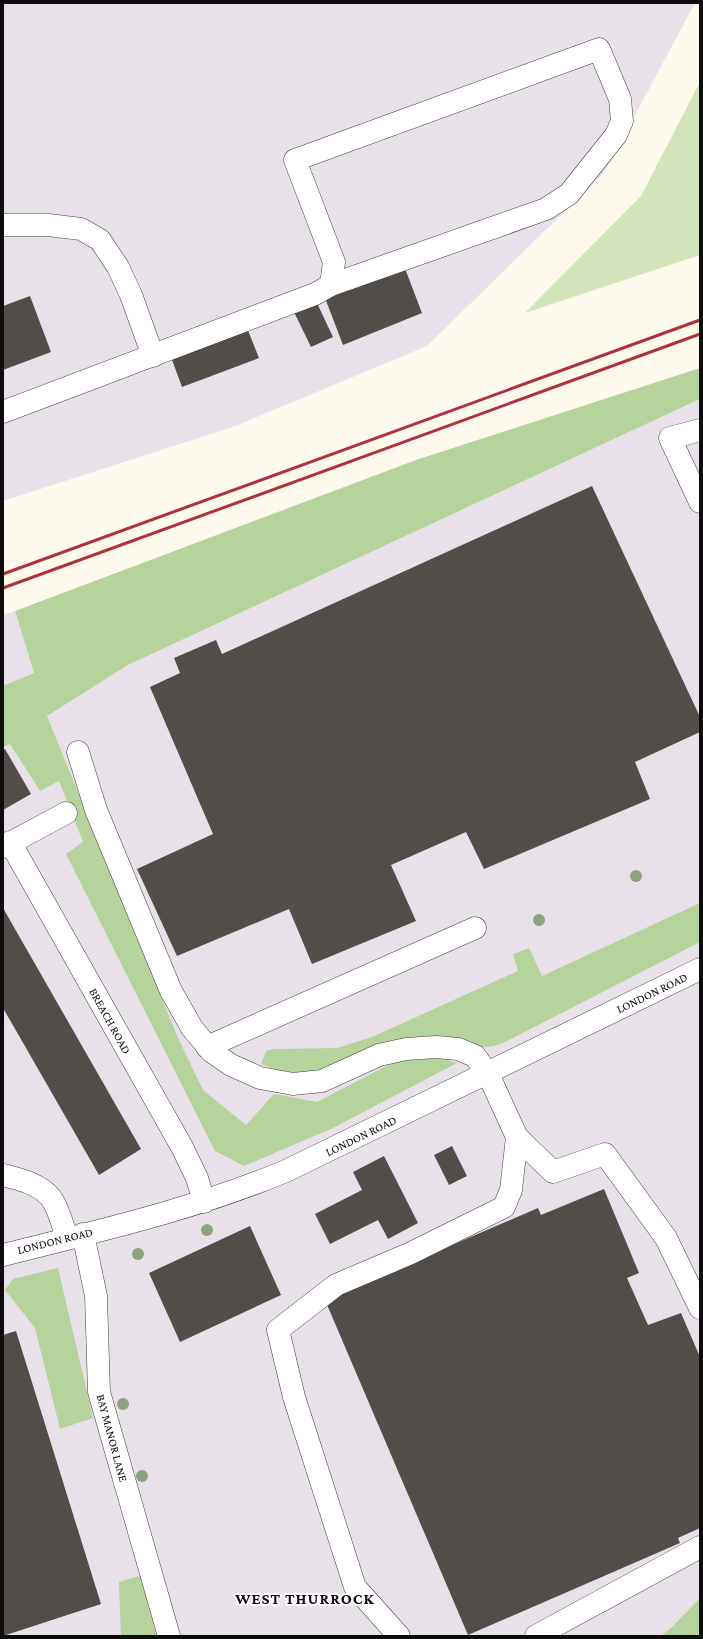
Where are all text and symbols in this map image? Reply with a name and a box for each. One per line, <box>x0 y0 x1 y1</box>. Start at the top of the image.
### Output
street label: LONDON ROAD <box>614 970 690 1016</box>
street label: BREACH ROAD <box>86 986 134 1056</box>
street label: LONDON ROAD <box>323 1113 399 1159</box>
street label: LONDON ROAD <box>16 1225 94 1257</box>
street label: BAY MANOR LANE <box>94 1393 131 1484</box>
district label: WEST THURROCK <box>234 1590 375 1607</box>

